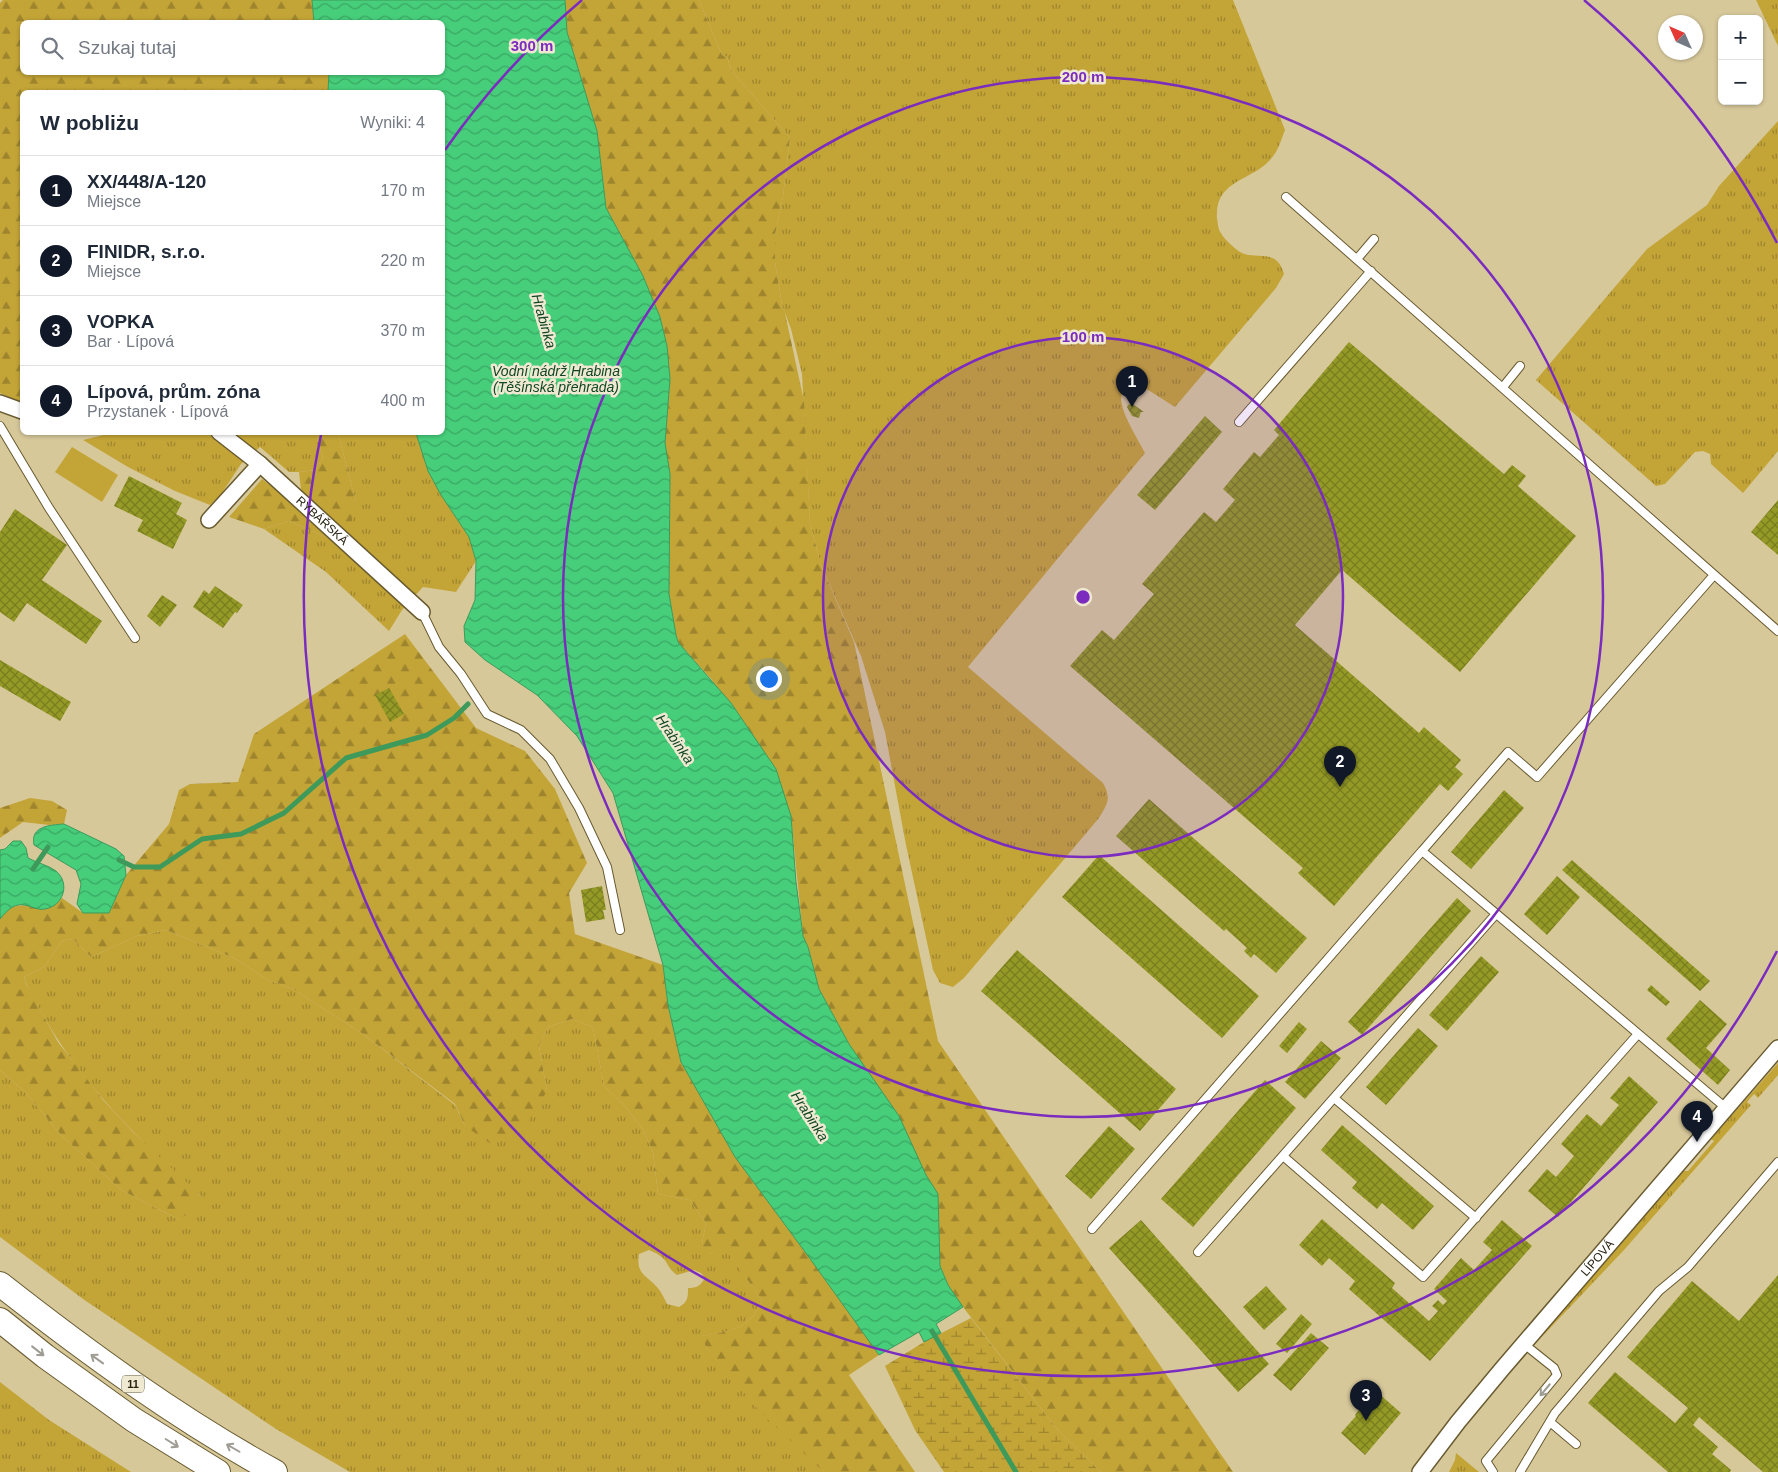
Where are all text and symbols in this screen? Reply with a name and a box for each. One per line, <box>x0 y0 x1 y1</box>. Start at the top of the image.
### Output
north arrow <box>1658 15 1703 60</box>
map controls <box>1718 15 1763 105</box>
button: + <box>1718 15 1763 60</box>
search box <box>20 20 445 75</box>
icon: search <box>38 34 66 62</box>
text: Szukaj tutaj <box>78 37 176 58</box>
text: 300 m <box>511 37 553 54</box>
button: − <box>1718 60 1763 105</box>
text: 200 m <box>1062 68 1104 85</box>
text: W pobliżu <box>40 111 139 134</box>
text: Wyniki: 4 <box>360 114 425 131</box>
text: XX/448/A-120 <box>87 171 206 192</box>
text: 1 <box>52 182 60 199</box>
text: 170 m <box>381 182 425 199</box>
text: Miejsce <box>87 193 141 210</box>
text: FINIDR, s.r.o. <box>87 241 205 262</box>
text: 2 <box>52 252 60 269</box>
text: 220 m <box>381 252 425 269</box>
text: Miejsce <box>87 263 141 280</box>
water label: Hrabinka <box>529 292 559 350</box>
text: VOPKA <box>87 311 155 332</box>
text: 3 <box>52 322 60 339</box>
text: 370 m <box>381 322 425 339</box>
text: 100 m <box>1062 328 1104 345</box>
text: Bar · Lípová <box>87 333 174 350</box>
water label: Vodní nádrž Hrabina (Těšínská přehrada) <box>492 363 620 395</box>
pin: 1 <box>1116 366 1148 407</box>
text: Lípová, prům. zóna <box>87 381 260 402</box>
text: 4 <box>52 392 60 409</box>
text: 400 m <box>381 392 425 409</box>
text: Przystanek · Lípová <box>87 403 228 420</box>
street label: RYBÁŘSKÁ <box>293 493 351 548</box>
centre of rings <box>1074 588 1092 606</box>
your location <box>756 666 782 692</box>
water label: Hrabinka <box>653 711 697 767</box>
pin: 2 <box>1324 746 1356 787</box>
water label: Hrabinka <box>788 1088 832 1144</box>
pin: 4 <box>1681 1101 1713 1142</box>
street label: LÍPOVÁ <box>1578 1236 1617 1279</box>
one-way arrow <box>31 1345 44 1356</box>
one-way arrow <box>91 1353 104 1364</box>
road number: 11 <box>122 1376 144 1392</box>
pin: 3 <box>1350 1380 1382 1421</box>
one-way arrow <box>1539 1384 1550 1397</box>
one-way arrow <box>164 1438 178 1448</box>
one-way arrow <box>226 1442 240 1452</box>

